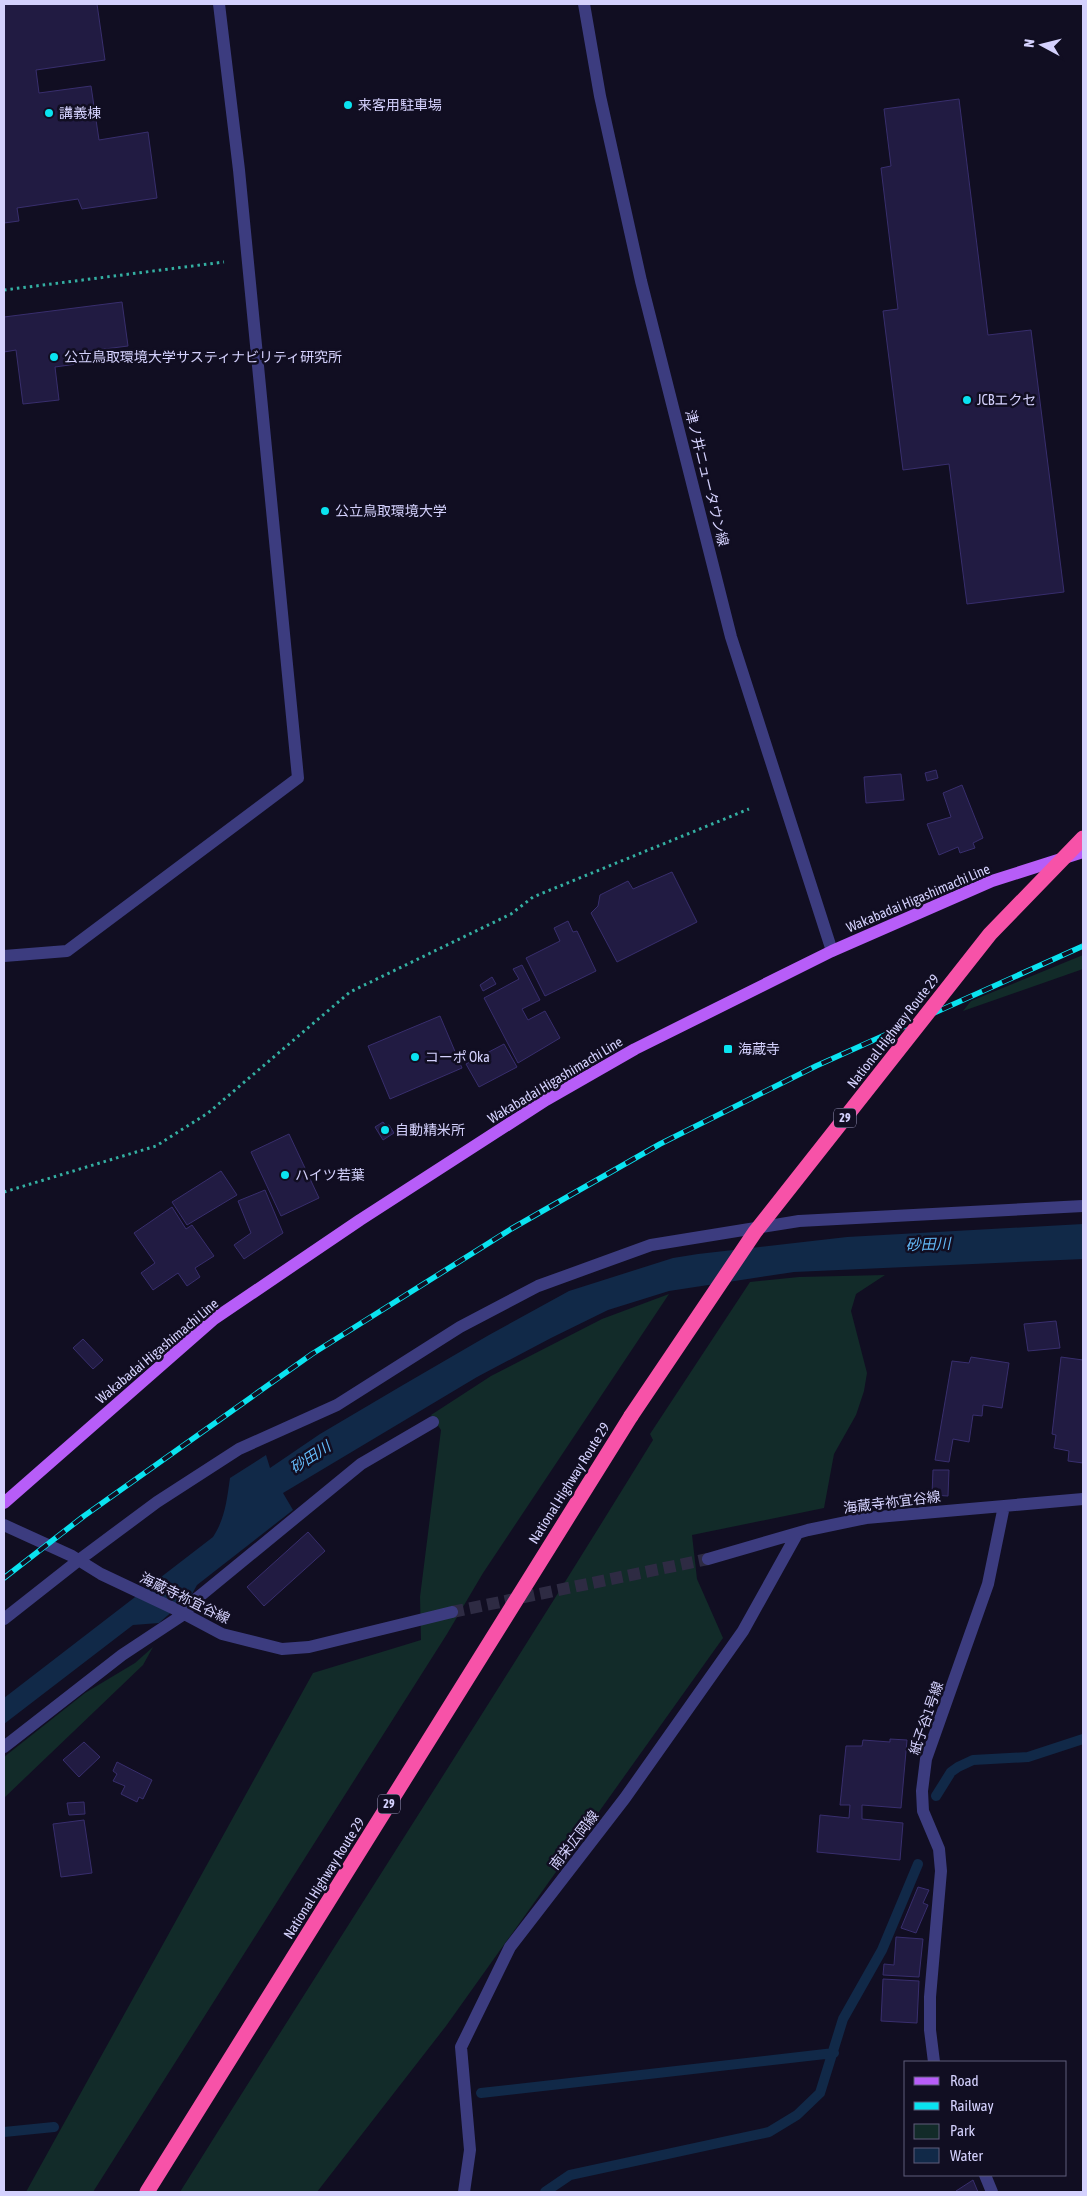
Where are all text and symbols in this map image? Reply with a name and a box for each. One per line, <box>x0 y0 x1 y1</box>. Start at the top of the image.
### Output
north arrow <box>1017 20 1067 70</box>
text: N <box>1021 38 1038 48</box>
place label: 来客用駐車場 <box>358 97 442 113</box>
marker: 来客用駐車場 <box>342 99 354 111</box>
place label: 講義棟 <box>59 105 101 121</box>
marker: 講義棟 <box>43 107 55 119</box>
place label: 公立鳥取環境大学サスティナビリティ研究所 <box>64 349 342 365</box>
marker: 公立鳥取環境大学サスティナビリティ研究所 <box>48 351 60 363</box>
place label: JCBエクセ <box>977 392 1036 408</box>
marker: JCBエクセ <box>961 394 973 406</box>
street label: 津ノ井ニュータウン線 <box>682 408 732 548</box>
place label: 公立鳥取環境大学 <box>335 503 447 519</box>
marker: 公立鳥取環境大学 <box>319 505 331 517</box>
street label: Wakabadai Higashimachi Line <box>844 860 992 936</box>
street label: National Highway Route 29 <box>844 971 942 1091</box>
street label: Wakabadai Higashimachi Line <box>485 1033 625 1127</box>
place label: 海蔵寺 <box>738 1041 780 1057</box>
marker: 海蔵寺 <box>722 1043 734 1055</box>
place label: コーポ Oka <box>425 1049 490 1065</box>
marker: コーポ Oka <box>409 1051 421 1063</box>
road number: 29 <box>834 1108 856 1128</box>
place label: 自動精米所 <box>395 1122 465 1138</box>
marker: 自動精米所 <box>379 1124 391 1136</box>
place label: ハイツ若葉 <box>295 1167 365 1183</box>
marker: ハイツ若葉 <box>279 1169 291 1181</box>
water label: 砂田川 <box>905 1235 953 1253</box>
street label: Wakabadai Higashimachi Line <box>93 1295 221 1407</box>
street label: National Highway Route 29 <box>525 1419 613 1547</box>
water label: 砂田川 <box>286 1437 335 1476</box>
street label: 海蔵寺祢宜谷線 <box>842 1488 942 1516</box>
street label: 海蔵寺祢宜谷線 <box>137 1569 233 1627</box>
street label: 紙子谷1号線 <box>906 1679 946 1757</box>
road number: 29 <box>378 1795 400 1814</box>
street label: 南栄広岡線 <box>546 1807 602 1873</box>
street label: National Highway Route 29 <box>280 1814 368 1942</box>
legend <box>904 2061 1067 2176</box>
text: Road <box>950 2072 979 2089</box>
text: Railway <box>950 2097 994 2114</box>
text: Park <box>950 2122 975 2139</box>
text: Water <box>950 2147 983 2164</box>

